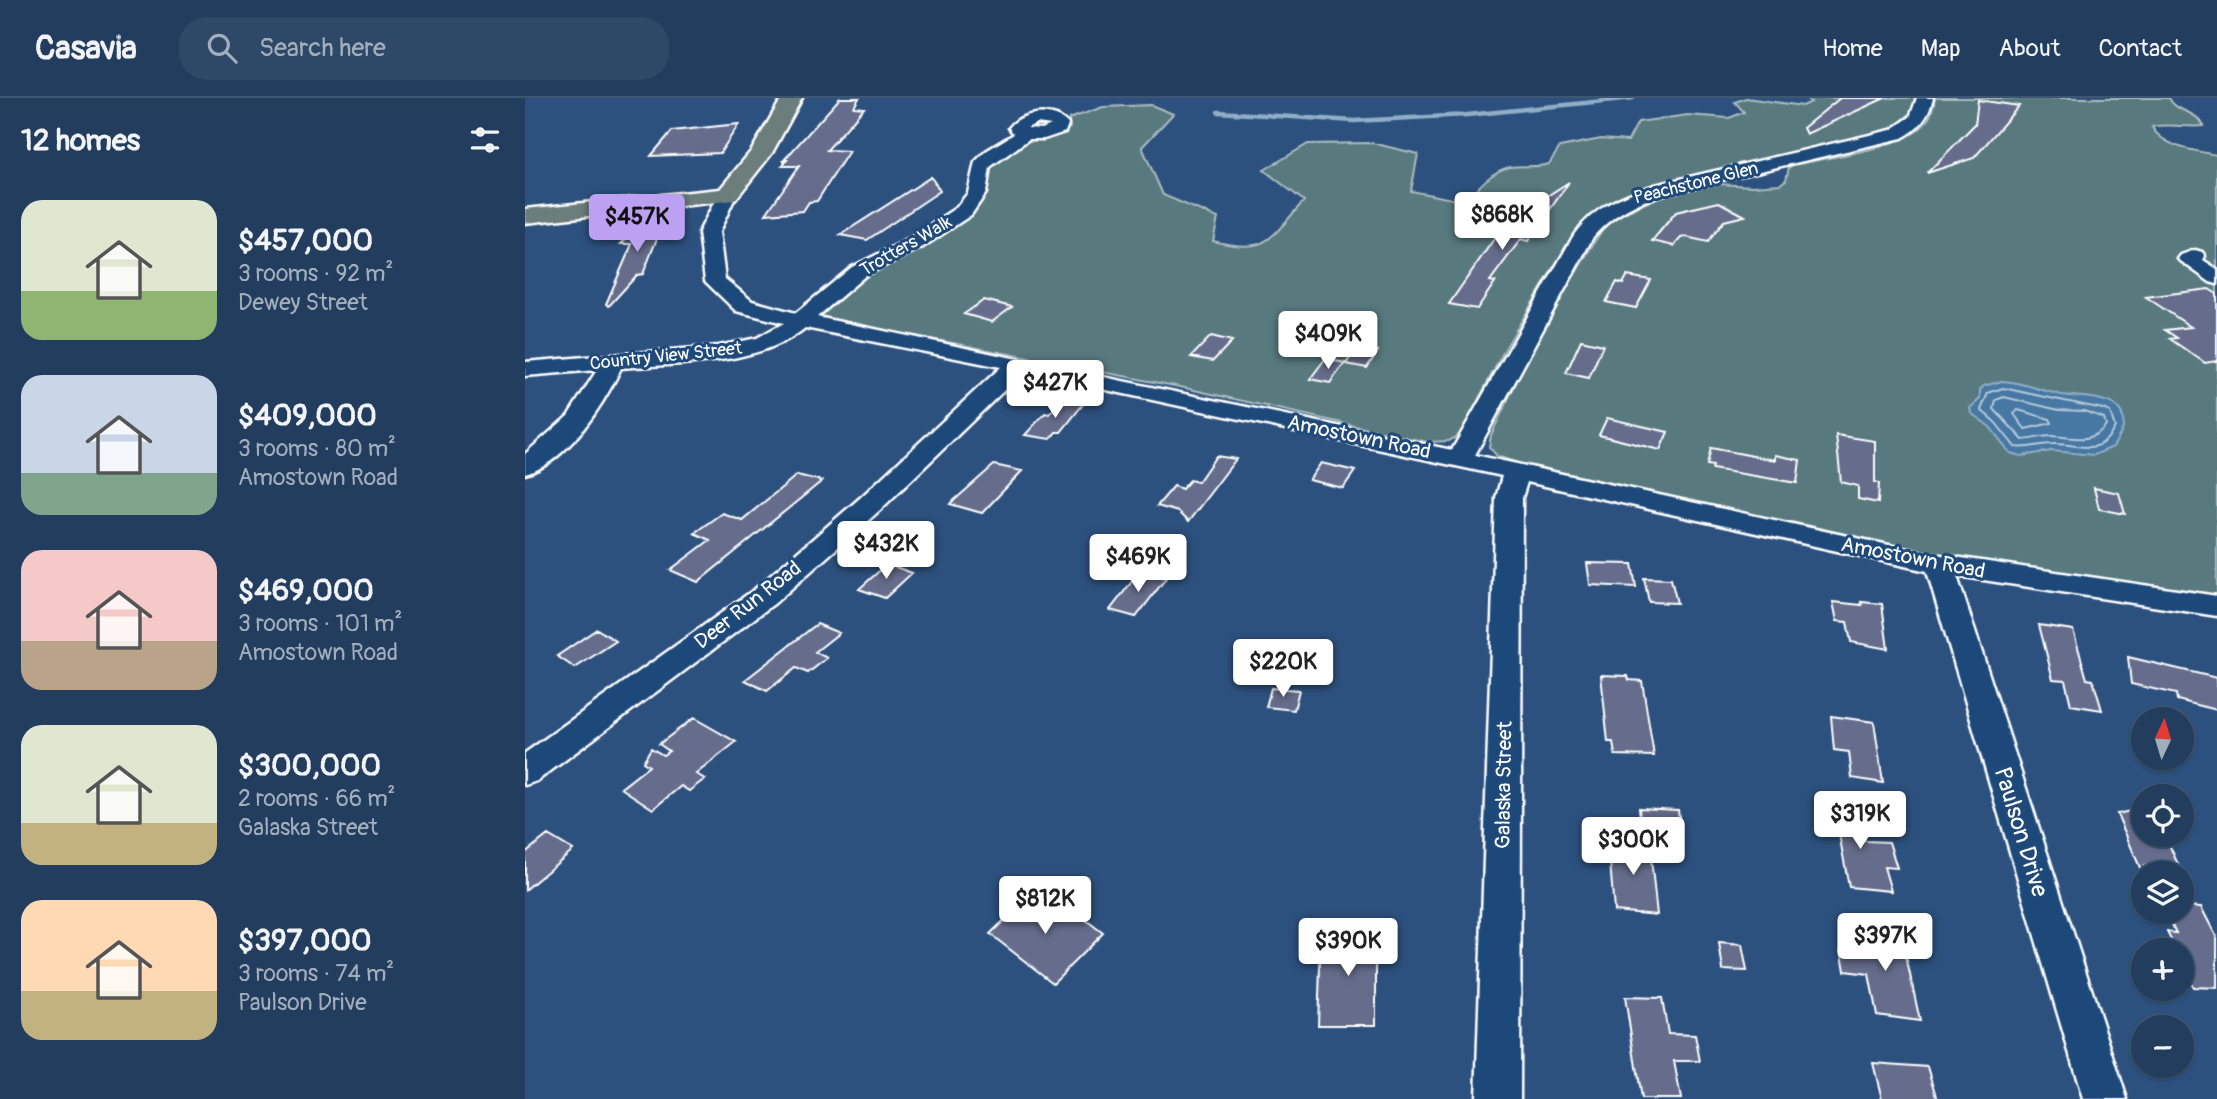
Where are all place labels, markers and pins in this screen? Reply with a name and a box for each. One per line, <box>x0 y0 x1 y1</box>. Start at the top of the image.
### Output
pin: $868K <box>1453 192 1551 252</box>
pin: $457K <box>588 194 686 254</box>
pin: $409K <box>1279 312 1377 371</box>
pin: $427K <box>1006 360 1104 420</box>
pin: $432K <box>837 522 935 581</box>
pin: $469K <box>1089 534 1187 594</box>
pin: $220K <box>1234 640 1332 699</box>
pin: $319K <box>1811 792 1909 851</box>
pin: $300K <box>1584 818 1682 877</box>
pin: $812K <box>996 876 1094 936</box>
pin: $397K <box>1836 914 1934 973</box>
pin: $390K <box>1299 918 1397 978</box>

